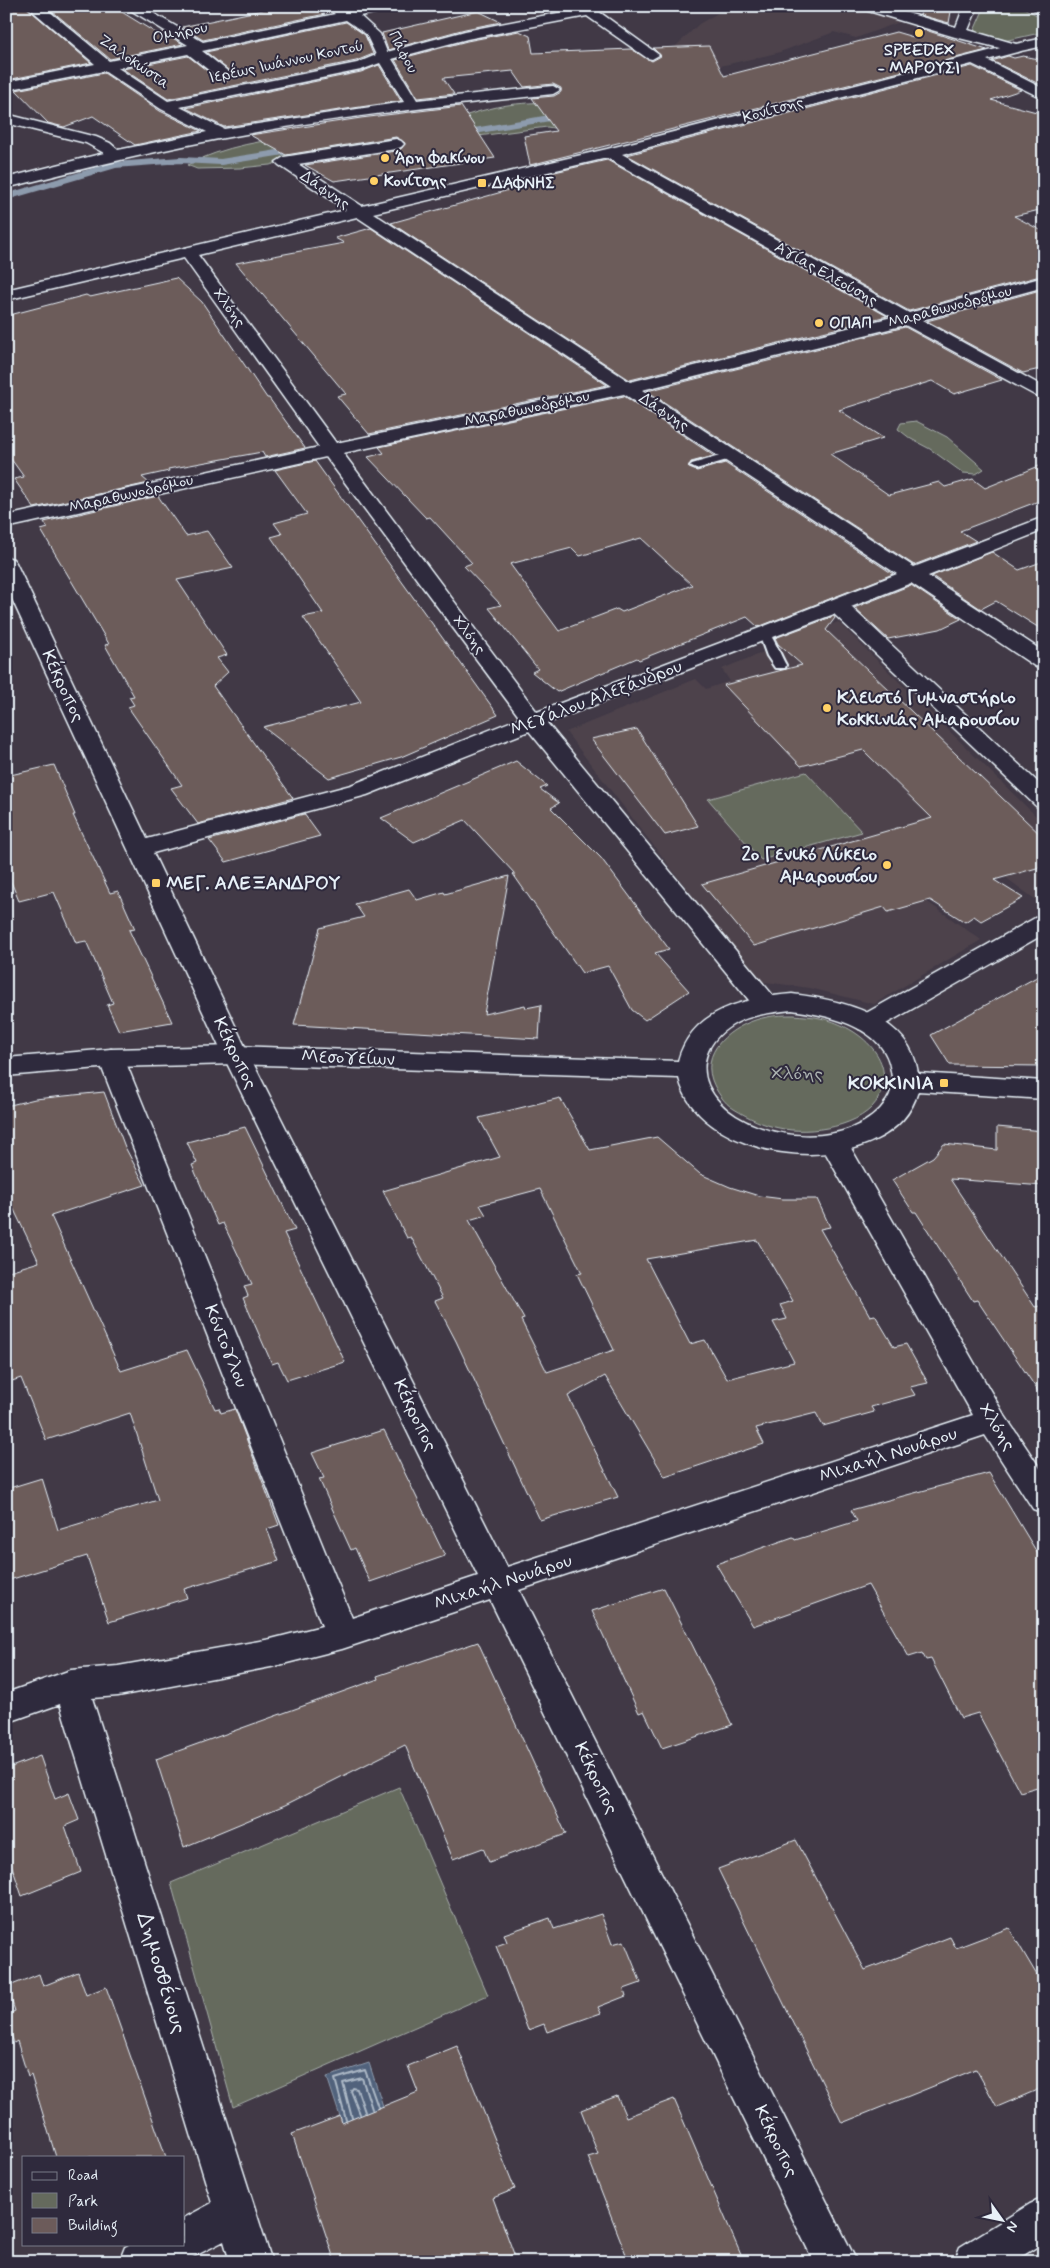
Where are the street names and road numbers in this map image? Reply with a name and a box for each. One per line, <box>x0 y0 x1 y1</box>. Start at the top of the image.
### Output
street label: Ομήρου <box>150 17 210 49</box>
street label: Πάφου <box>383 27 423 77</box>
street label: Ζαλοκώστα <box>94 30 174 94</box>
street label: Ιερέως Ιωάννου Κοντού <box>206 34 365 89</box>
street label: Κονίτσης <box>740 92 806 128</box>
street label: Δάφνης <box>296 166 354 214</box>
street label: Αγίας Ελεούσης <box>771 237 881 311</box>
street label: Μαραθωνοδρόμου <box>886 280 1014 334</box>
street label: Χλόης <box>208 284 250 332</box>
street label: Μαραθωνοδρόμου <box>462 385 592 433</box>
street label: Δάφνης <box>635 388 693 436</box>
street label: Μαραθωνοδρόμου <box>67 469 195 519</box>
street label: Χλόης <box>447 611 491 659</box>
street label: Κέκροπος <box>35 646 91 726</box>
street label: Μεγάλου Αλεξάνδρου <box>506 654 686 742</box>
street label: Κέκροπος <box>207 1013 263 1093</box>
street label: Μεσογείων <box>301 1044 395 1072</box>
street label: Κόντογλου <box>198 1301 254 1391</box>
street label: Κέκροπος <box>387 1375 443 1455</box>
street label: Χλόης <box>973 1398 1021 1456</box>
street label: Μιχαήλ Νουάρου <box>816 1421 960 1489</box>
street label: Μιχαήλ Νουάρου <box>431 1548 575 1616</box>
street label: Κέκροπος <box>568 1738 624 1818</box>
street label: Δημοσθένους <box>129 1909 194 2037</box>
street label: Κέκροπος <box>748 2101 804 2181</box>

